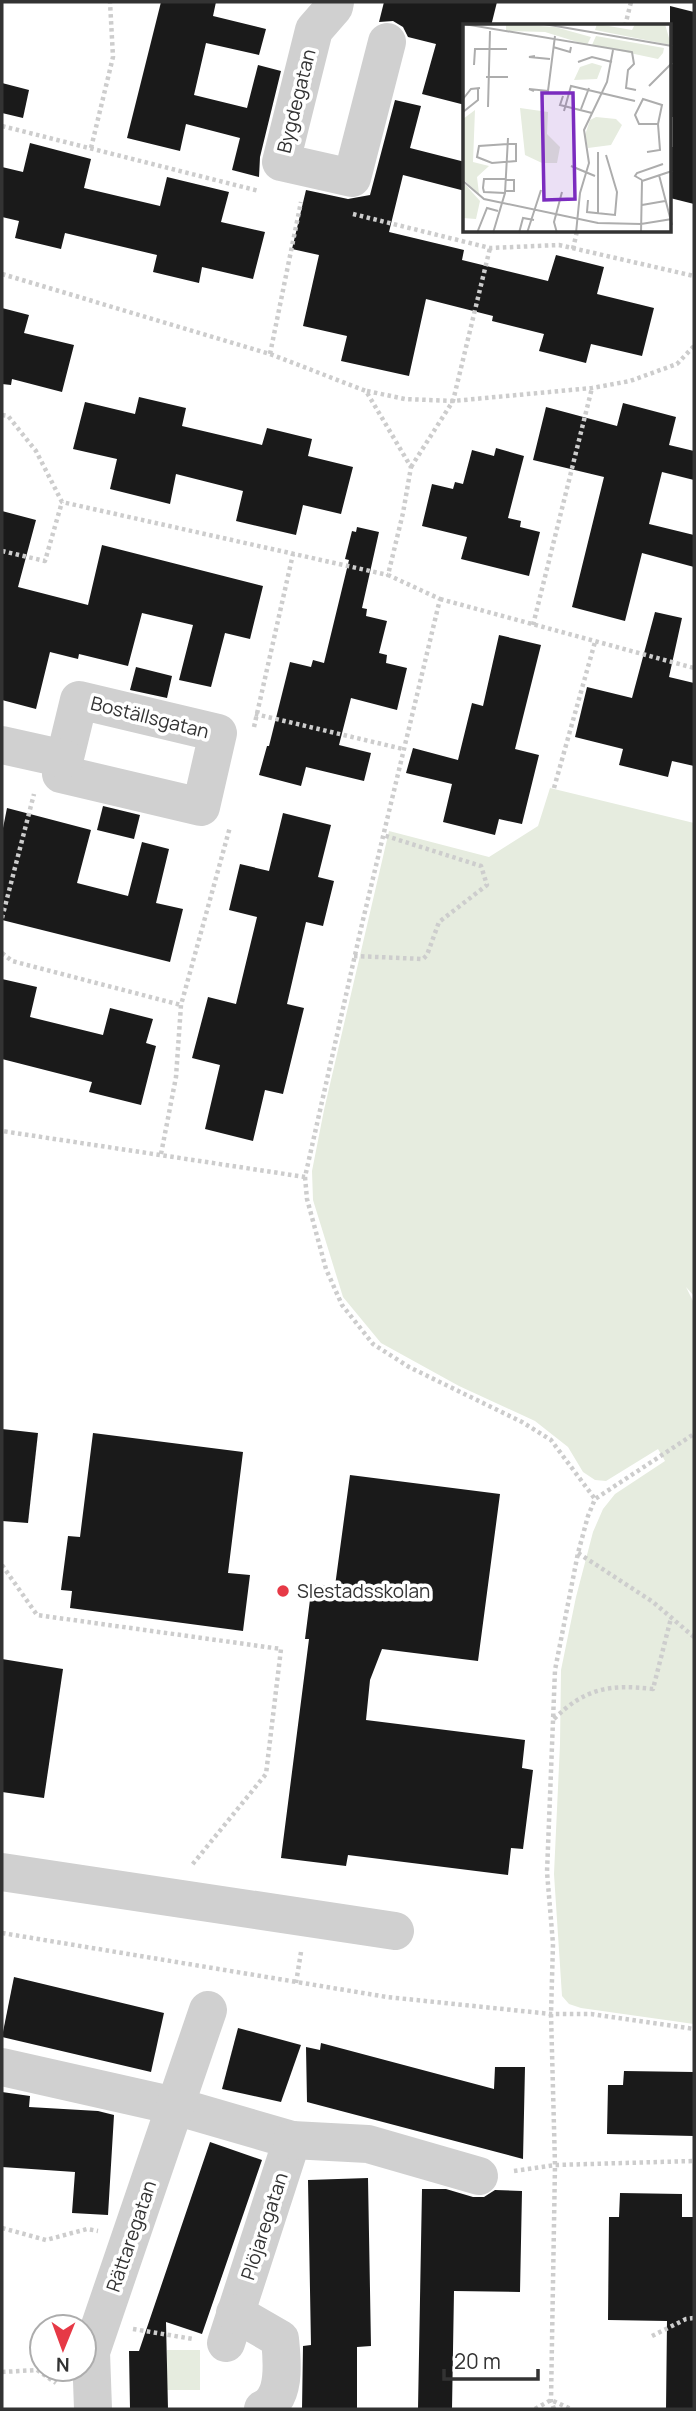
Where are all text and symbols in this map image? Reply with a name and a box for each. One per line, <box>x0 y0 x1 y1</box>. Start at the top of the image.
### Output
inset map <box>463 24 672 233</box>
street label: Bygdegatan <box>271 46 321 156</box>
street label: Boställsgatan <box>88 690 212 744</box>
place label: Slestadsskolan <box>297 1578 430 1604</box>
marker: Slestadsskolan <box>275 1583 291 1599</box>
street label: Plöjaregatan <box>234 2169 294 2283</box>
street label: Rättaregatan <box>100 2177 162 2295</box>
north arrow <box>28 2313 98 2383</box>
scale bar <box>444 2338 538 2382</box>
text: 20 m <box>454 2347 501 2375</box>
text: N <box>56 2352 70 2378</box>

